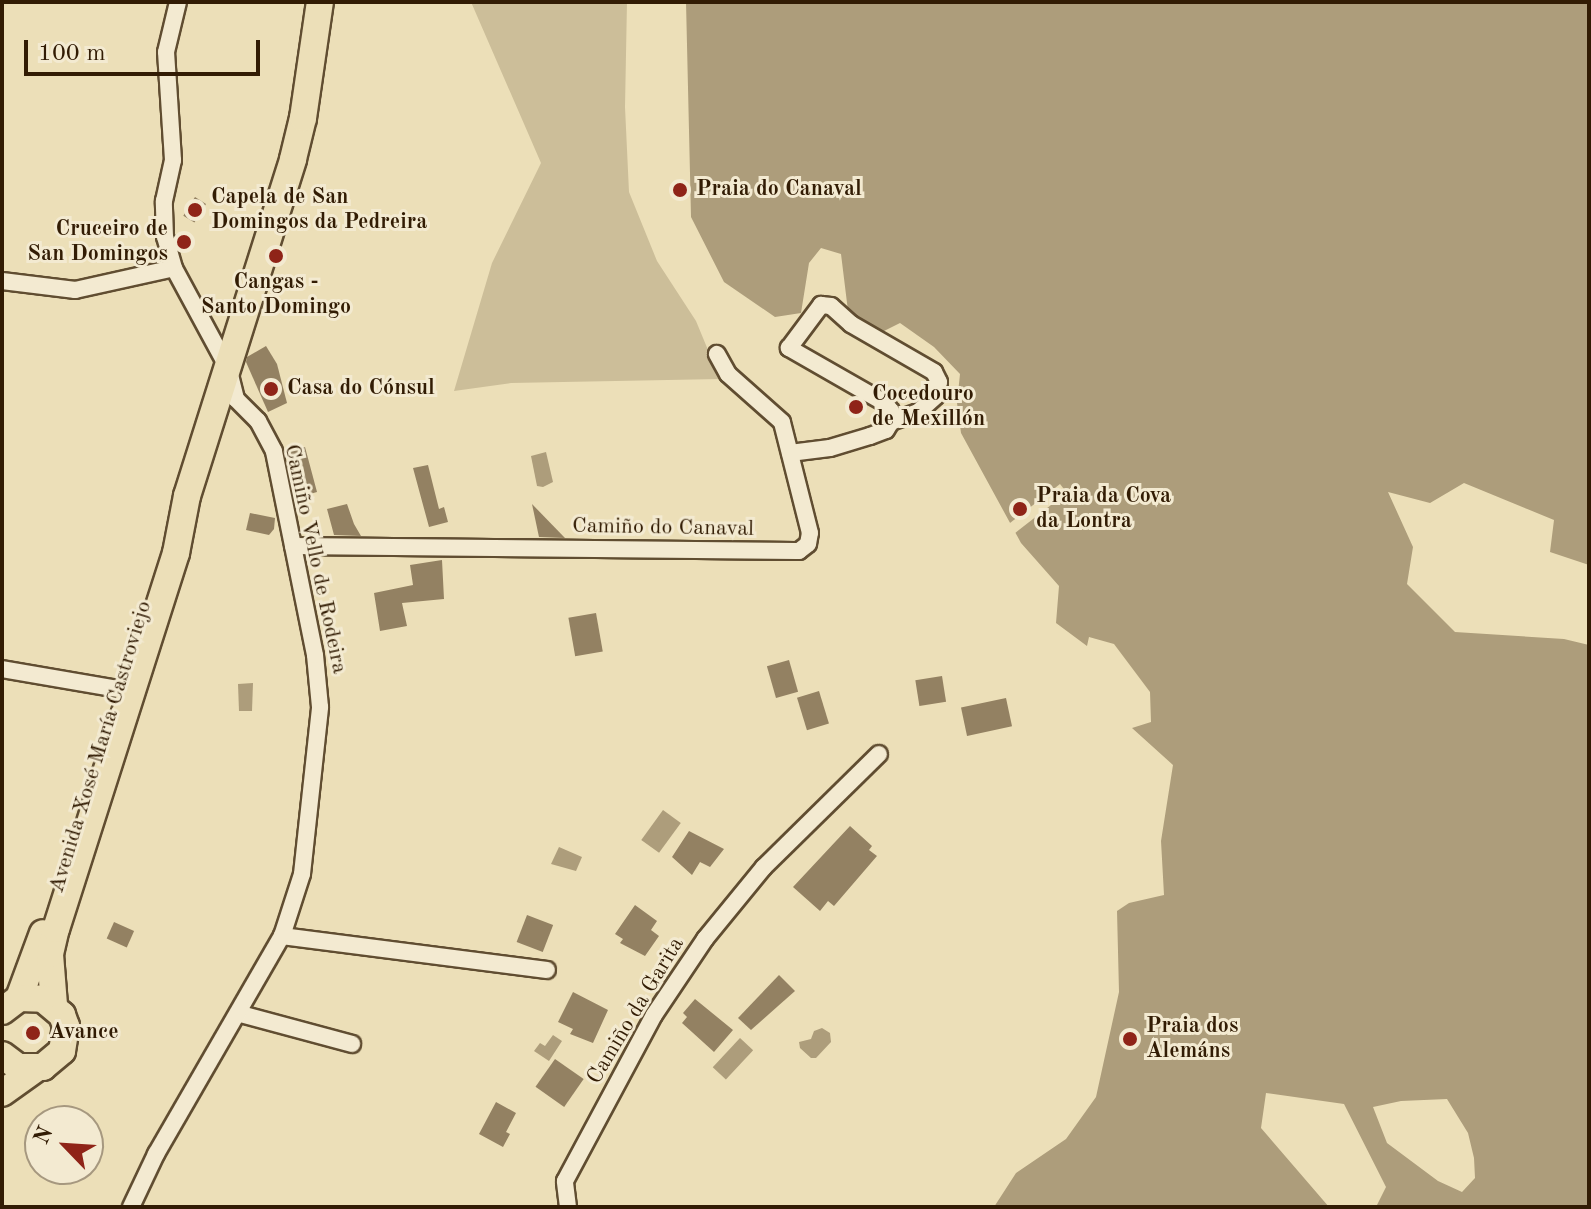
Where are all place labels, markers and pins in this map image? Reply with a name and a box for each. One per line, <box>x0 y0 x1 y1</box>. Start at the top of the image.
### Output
place label: Praia do Canaval <box>696 177 862 203</box>
marker: Praia do Canaval <box>671 181 689 199</box>
place label: Capela de San Domingos da Pedreira <box>211 184 427 236</box>
marker: Capela de San Domingos da Pedreira <box>186 201 204 219</box>
place label: Cruceiro de San Domingos <box>27 216 168 268</box>
marker: Cruceiro de San Domingos <box>175 233 193 251</box>
marker: Cangas - Santo Domingo <box>267 247 285 265</box>
place label: Cangas - Santo Domingo <box>201 269 351 320</box>
place label: Casa do Cónsul <box>287 376 435 402</box>
marker: Casa do Cónsul <box>262 380 280 398</box>
place label: Cocedouro de Mexillón <box>872 381 985 432</box>
marker: Cocedouro de Mexillón <box>847 398 865 416</box>
place label: Praia da Cova da Lontra <box>1036 483 1171 534</box>
marker: Praia da Cova da Lontra <box>1011 500 1029 518</box>
place label: Praia dos Alemáns <box>1146 1013 1238 1064</box>
place label: Avance <box>49 1020 119 1046</box>
marker: Avance <box>24 1024 42 1042</box>
marker: Praia dos Alemáns <box>1121 1030 1139 1048</box>

